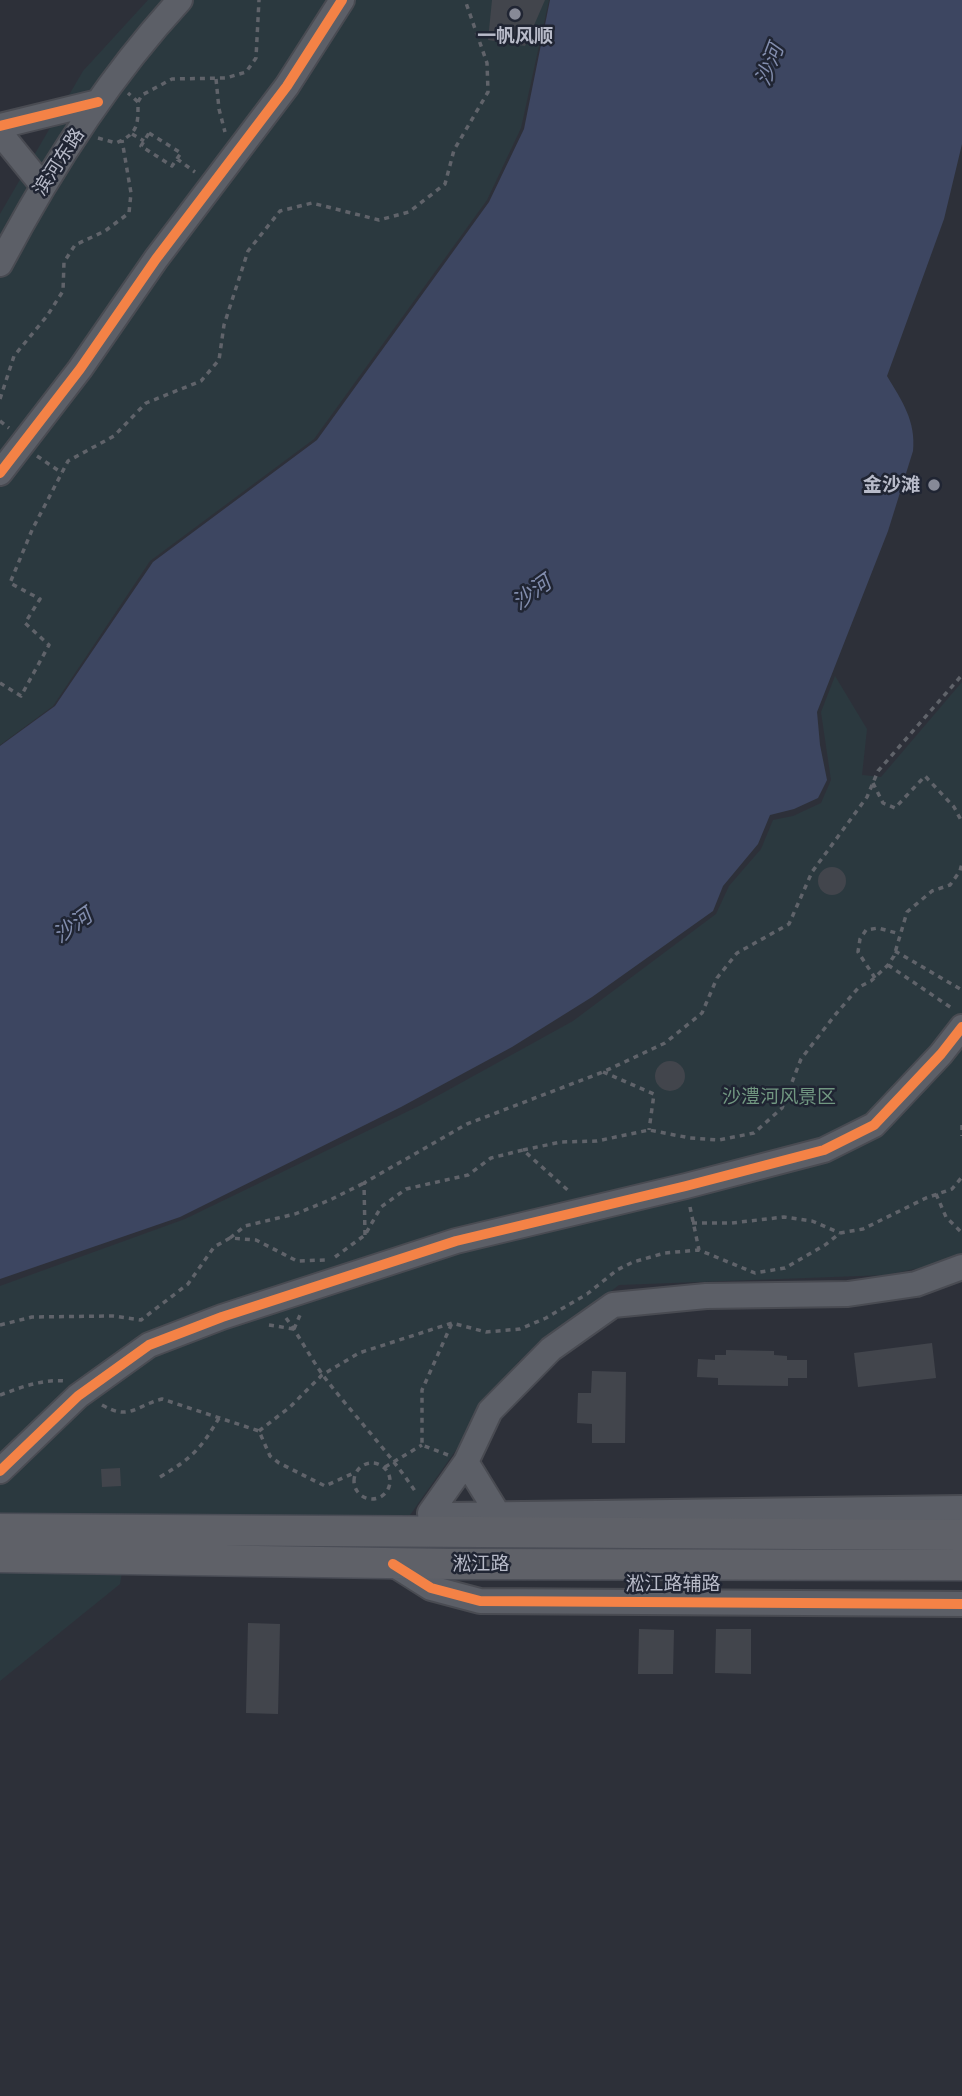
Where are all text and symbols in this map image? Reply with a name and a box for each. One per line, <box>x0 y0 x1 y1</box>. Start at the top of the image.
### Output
marker: 一帆风顺 <box>507 6 523 22</box>
place label: 一帆风顺 <box>477 25 553 47</box>
water label: 沙河 <box>751 41 789 89</box>
street label: 滨河东路 <box>29 124 89 200</box>
place label: 金沙滩 <box>863 474 920 496</box>
marker: 金沙滩 <box>926 477 942 493</box>
water label: 沙河 <box>508 570 556 616</box>
water label: 沙河 <box>49 903 97 949</box>
park label: 沙澧河风景区 <box>722 1086 836 1108</box>
street label: 淞江路 <box>453 1553 509 1575</box>
street label: 淞江路辅路 <box>626 1573 720 1595</box>

